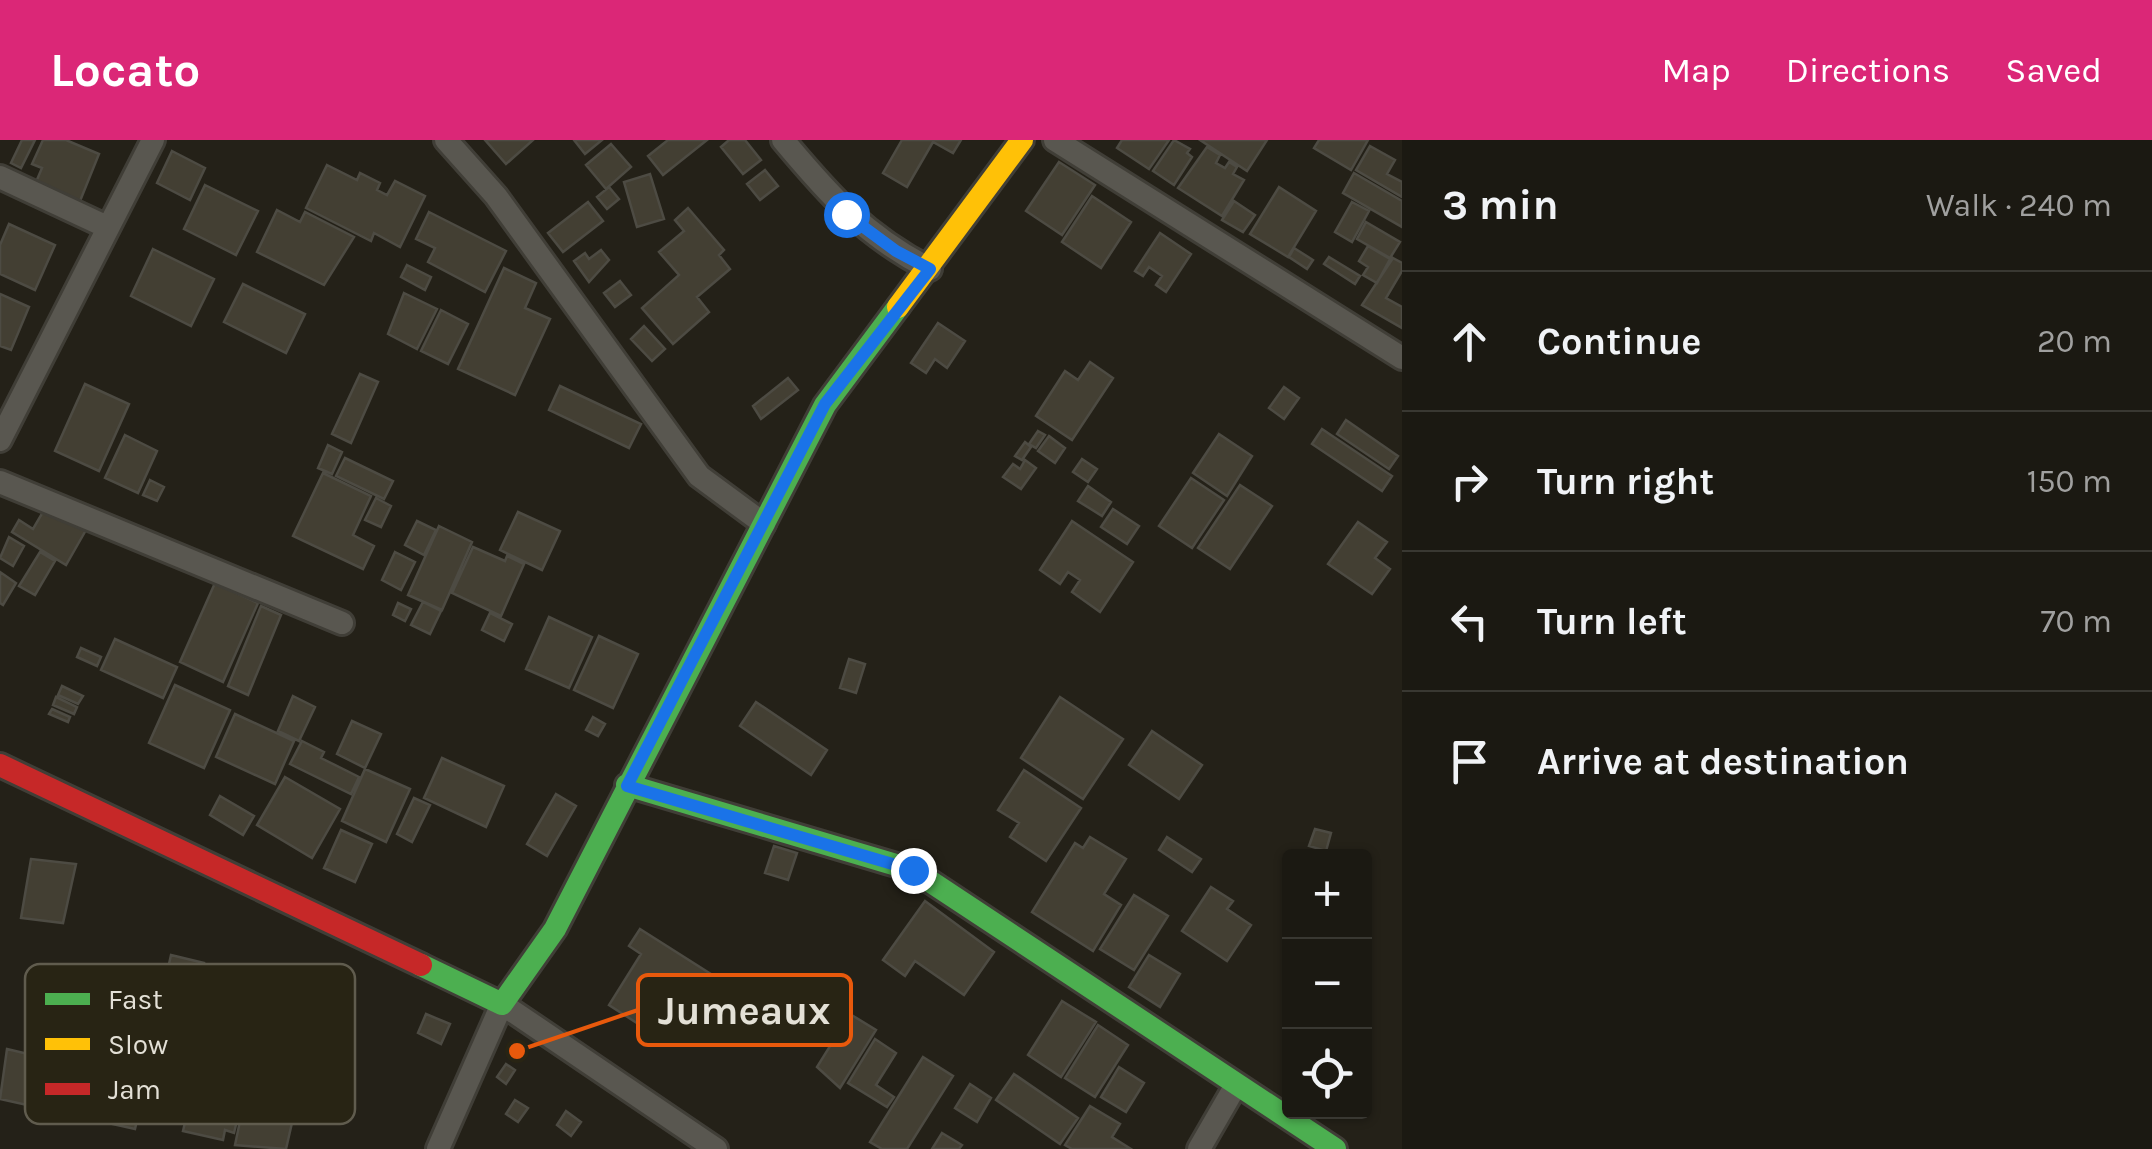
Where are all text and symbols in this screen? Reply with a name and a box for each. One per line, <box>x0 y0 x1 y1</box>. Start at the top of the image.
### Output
text: Locato <box>50 42 200 98</box>
text: Map <box>1661 50 1731 91</box>
text: Directions <box>1786 50 1950 91</box>
text: Saved <box>2005 50 2102 91</box>
text: 3 min <box>1442 180 1559 230</box>
text: Walk · 240 m <box>1926 187 2112 224</box>
route start <box>824 192 870 238</box>
icon: ahead <box>1442 314 1497 369</box>
text: Continue <box>1537 319 1701 364</box>
text: 20 m <box>2037 323 2112 360</box>
icon: right <box>1442 454 1497 509</box>
text: Turn right <box>1537 459 1714 504</box>
text: 150 m <box>2027 463 2112 500</box>
icon: left <box>1442 594 1497 649</box>
text: Turn left <box>1537 599 1687 644</box>
text: 70 m <box>2040 603 2112 640</box>
icon: arrive <box>1442 734 1497 789</box>
text: Arrive at destination <box>1537 739 1909 784</box>
route end <box>891 848 937 894</box>
map controls <box>1282 849 1372 1119</box>
button: + <box>1282 849 1372 939</box>
button: − <box>1282 939 1372 1029</box>
legend <box>25 964 355 1124</box>
callout: Jumeaux <box>638 975 851 1045</box>
text: Fast <box>108 983 163 1016</box>
text: Jumeaux <box>658 987 830 1034</box>
text: Slow <box>108 1028 168 1061</box>
button: locate <box>1282 1029 1372 1119</box>
text: Jam <box>108 1073 161 1106</box>

